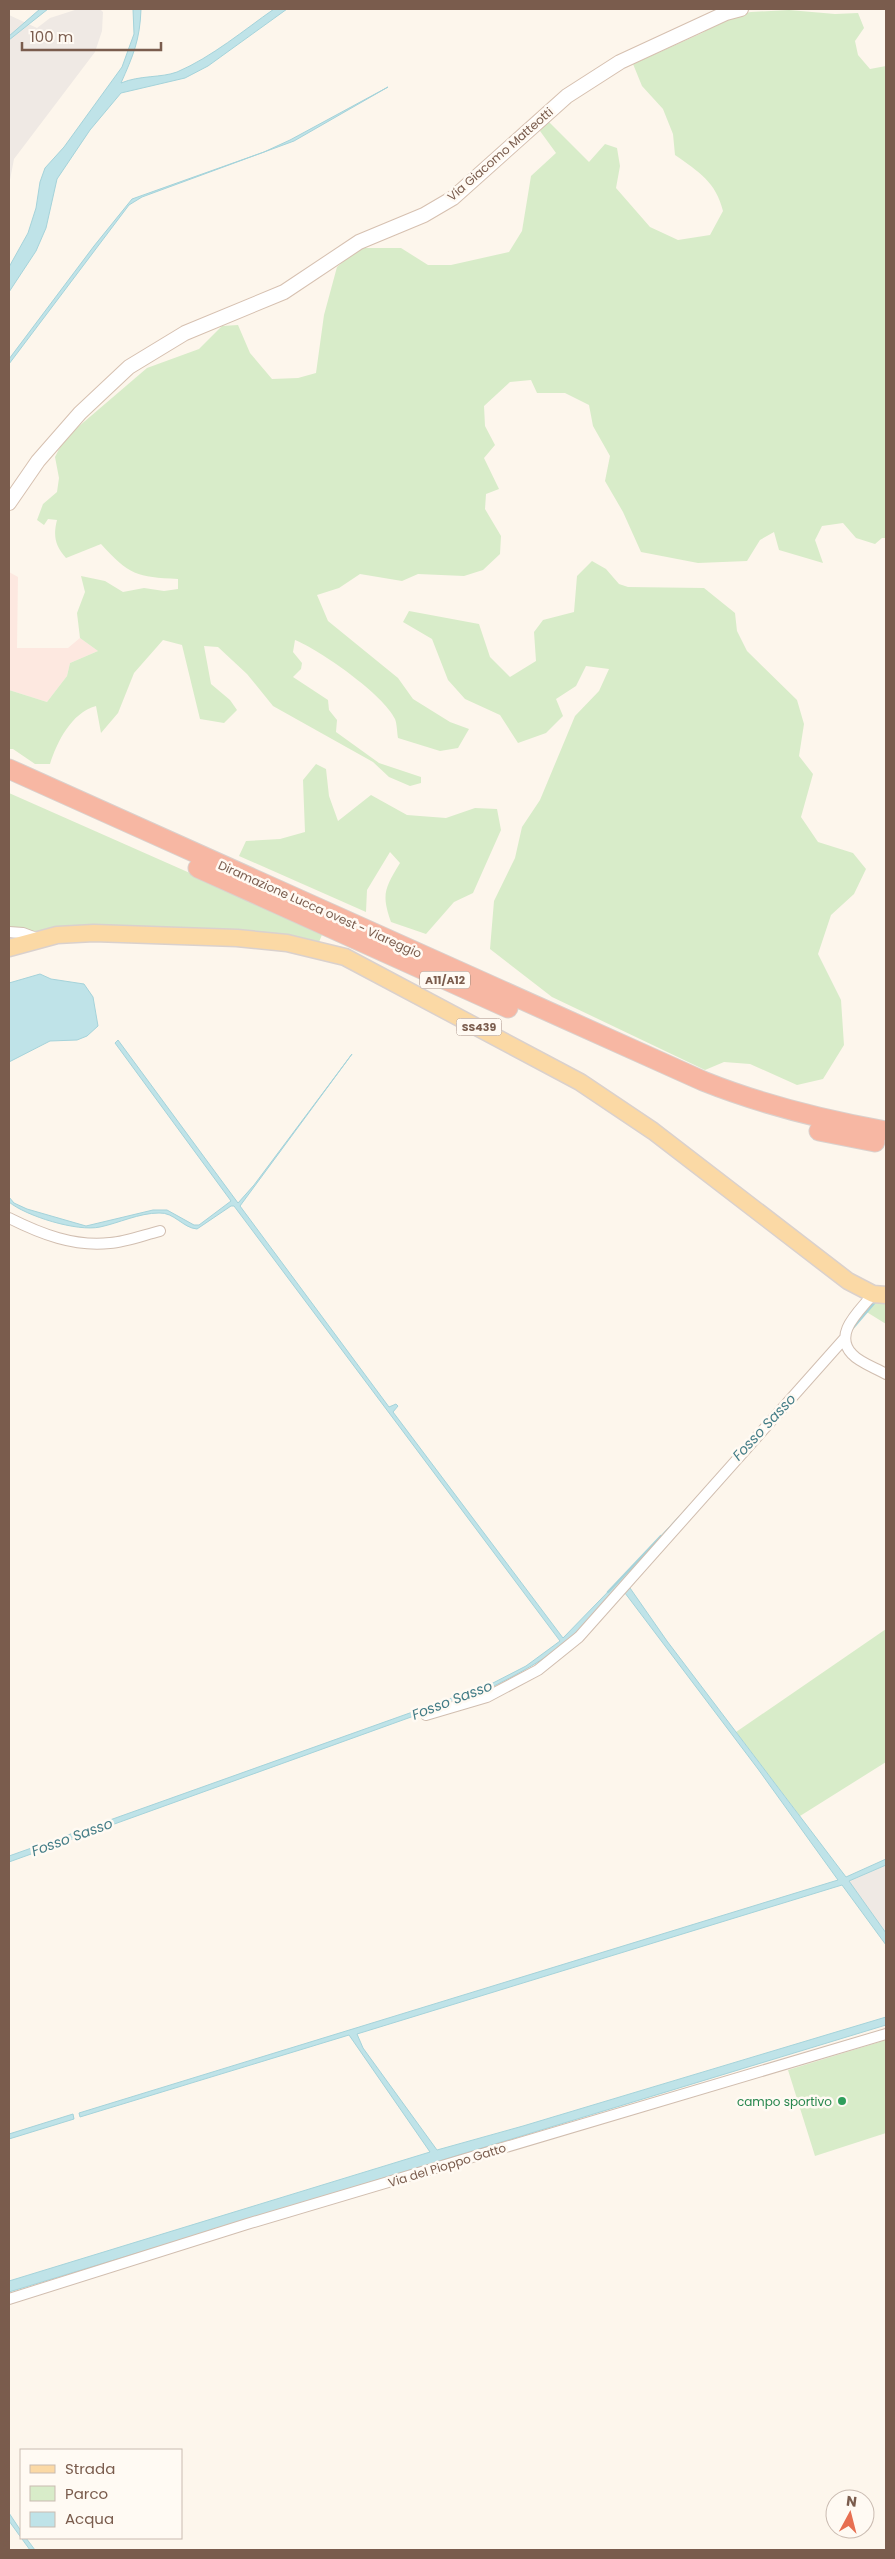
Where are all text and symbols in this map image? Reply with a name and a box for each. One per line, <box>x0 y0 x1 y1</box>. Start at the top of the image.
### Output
scale bar <box>22 20 161 52</box>
text: 100 m <box>30 26 73 47</box>
street label: Via Giacomo Matteotti <box>443 103 557 205</box>
street label: Diramazione Lucca ovest - Viareggio <box>216 856 425 962</box>
road number: A11/A12 <box>420 972 470 988</box>
road number: SS439 <box>456 1019 502 1036</box>
water label: Fosso Sasso <box>728 1389 800 1465</box>
water label: Fosso Sasso <box>409 1675 495 1725</box>
water label: Fosso Sasso <box>29 1813 115 1861</box>
place label: campo sportivo <box>737 2093 832 2110</box>
marker: campo sportivo <box>836 2095 848 2107</box>
street label: Via del Pioppo Gatto <box>386 2139 508 2191</box>
legend <box>20 2449 182 2539</box>
text: Strada <box>65 2458 115 2479</box>
text: Parco <box>65 2483 108 2504</box>
north arrow <box>825 2489 875 2539</box>
text: N <box>845 2491 858 2512</box>
text: Acqua <box>65 2508 114 2529</box>

